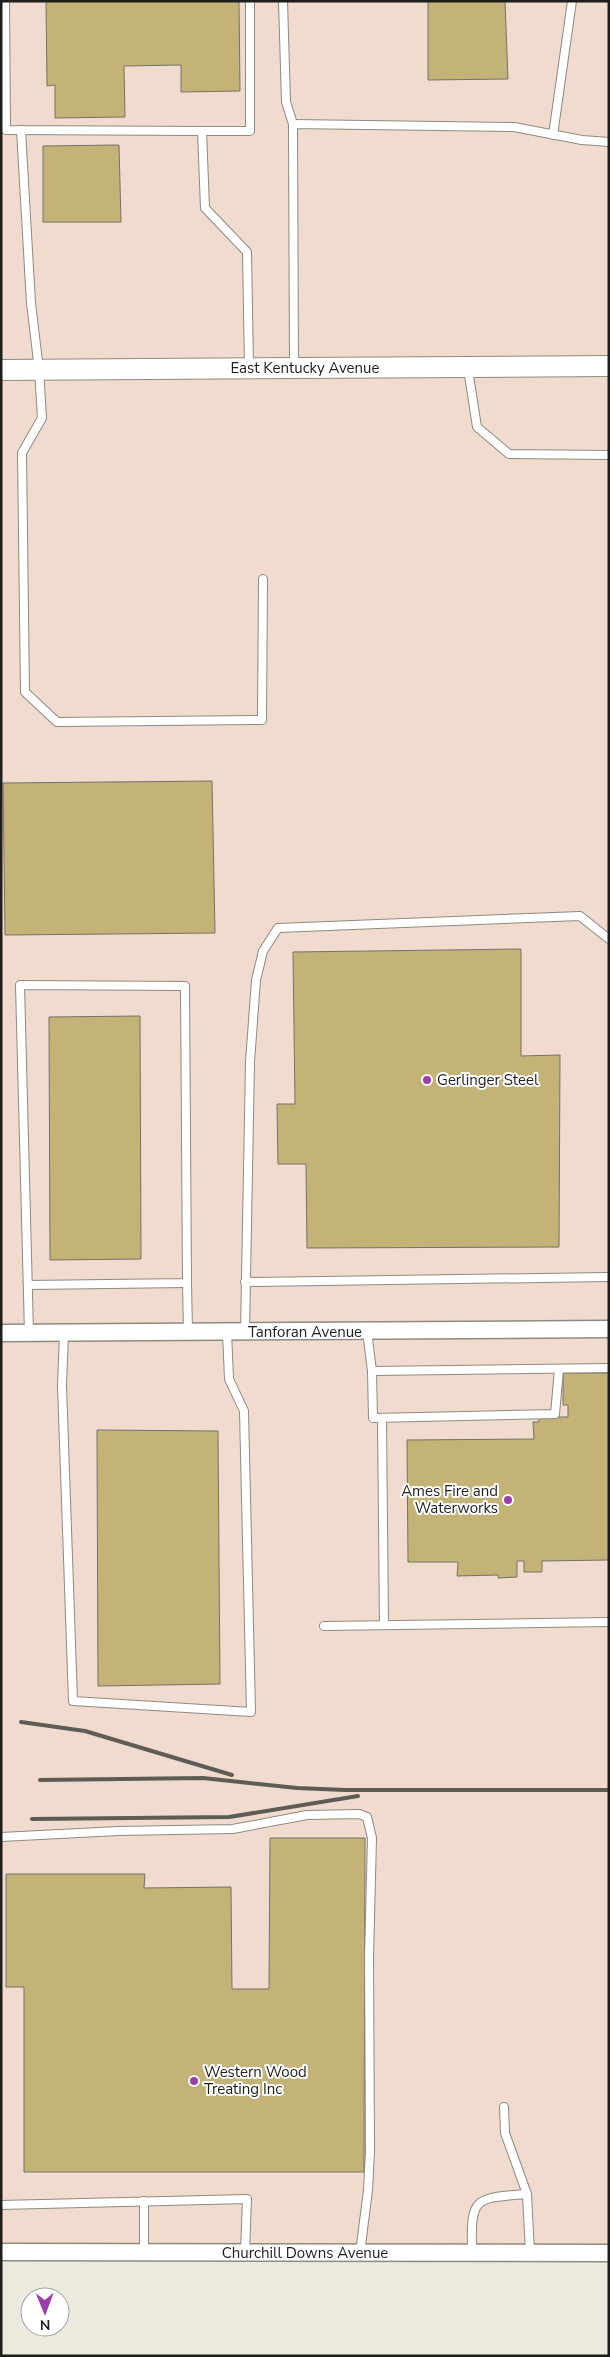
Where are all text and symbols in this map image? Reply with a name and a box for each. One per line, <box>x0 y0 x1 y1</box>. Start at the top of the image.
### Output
street label: East Kentucky Avenue <box>230 358 380 378</box>
place label: Gerlinger Steel <box>437 1070 539 1090</box>
marker: Gerlinger Steel <box>421 1074 433 1086</box>
street label: Tanforan Avenue <box>248 1322 362 1342</box>
place label: Ames Fire and Waterworks <box>401 1481 498 1518</box>
marker: Ames Fire and Waterworks <box>502 1494 514 1506</box>
place label: Western Wood Treating Inc <box>204 2062 307 2099</box>
marker: Western Wood Treating Inc <box>188 2075 200 2087</box>
street label: Churchill Downs Avenue <box>222 2243 388 2263</box>
north arrow <box>20 2287 70 2337</box>
text: N <box>40 2315 51 2334</box>

